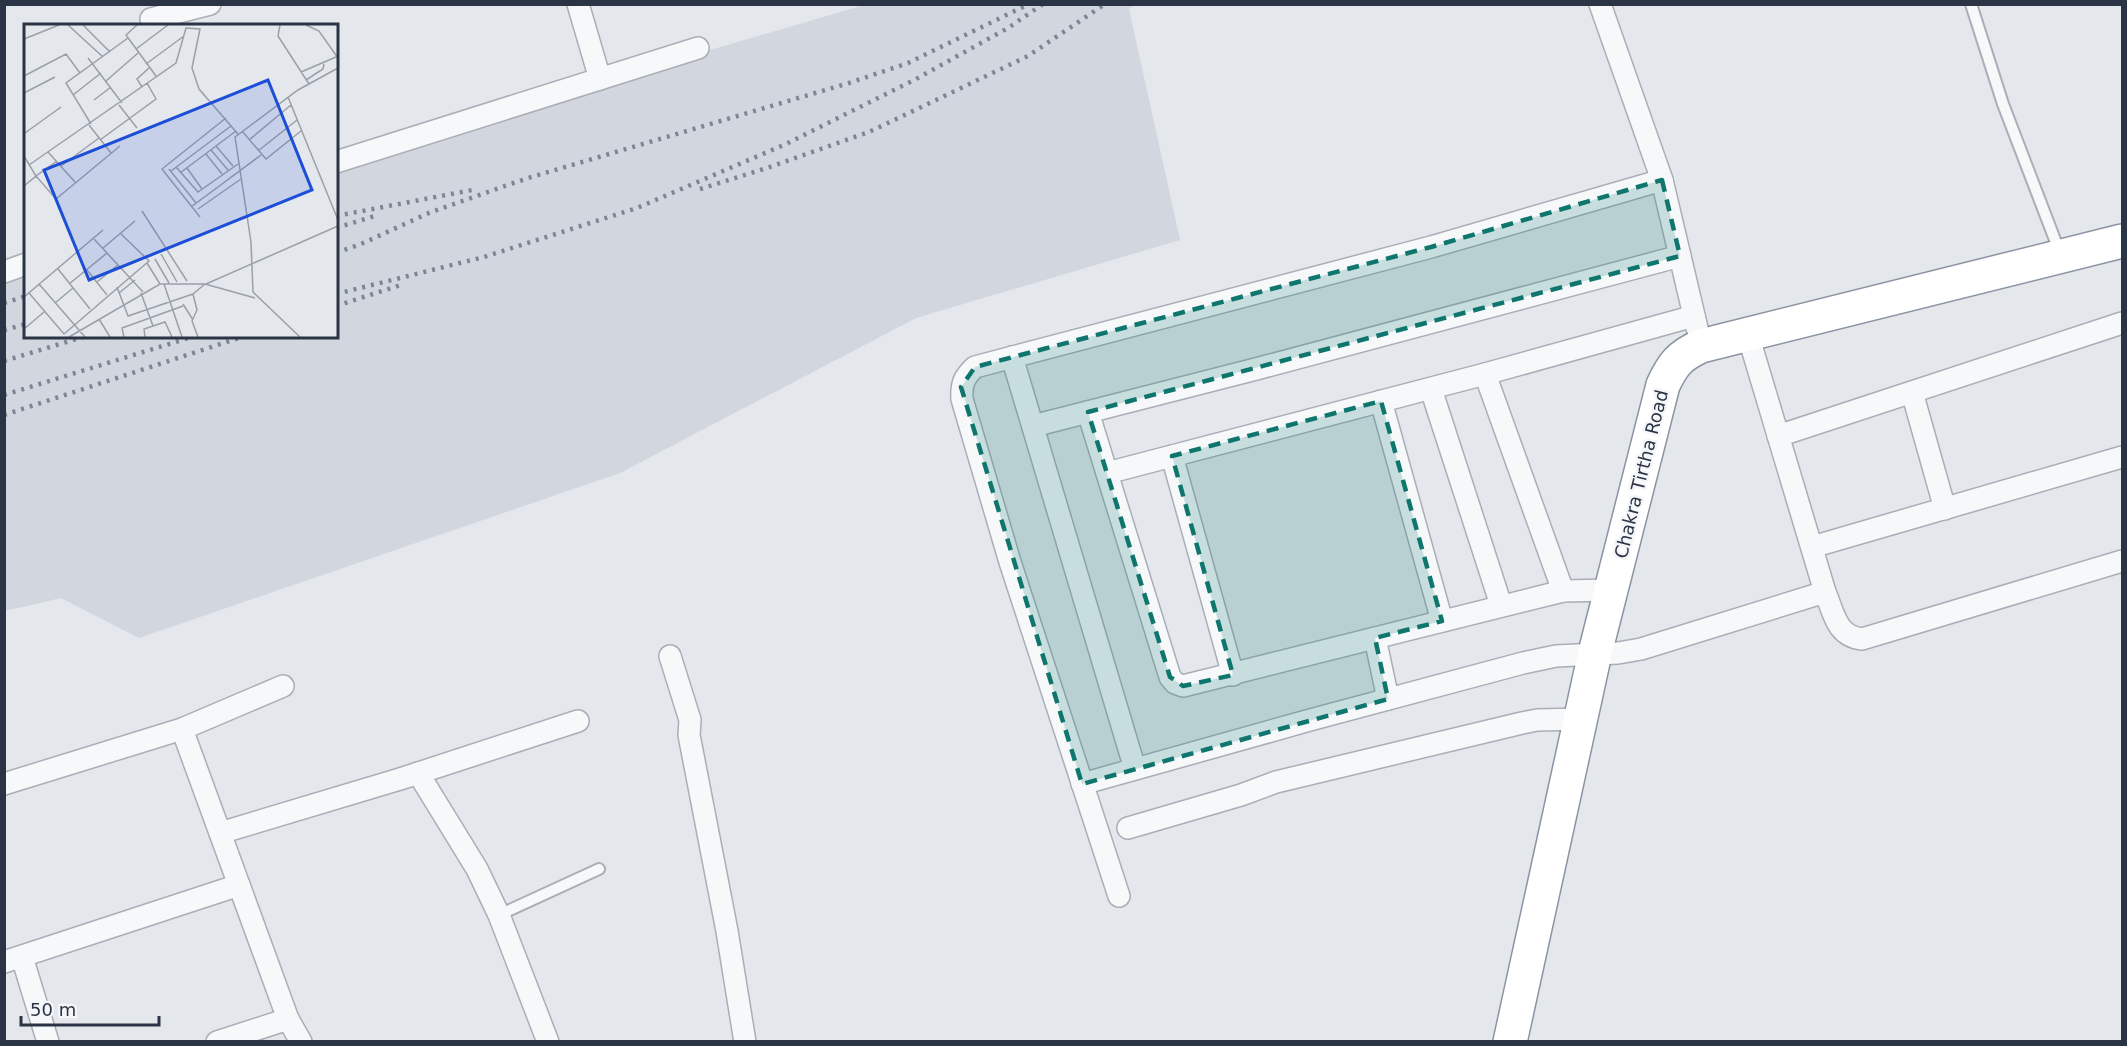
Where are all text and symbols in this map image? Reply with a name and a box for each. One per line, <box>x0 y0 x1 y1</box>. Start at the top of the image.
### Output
inset map <box>24 24 338 338</box>
street label: Chakra Tirtha Road <box>1610 388 1672 560</box>
scale bar <box>21 989 159 1027</box>
text: 50 m <box>30 999 76 1020</box>

